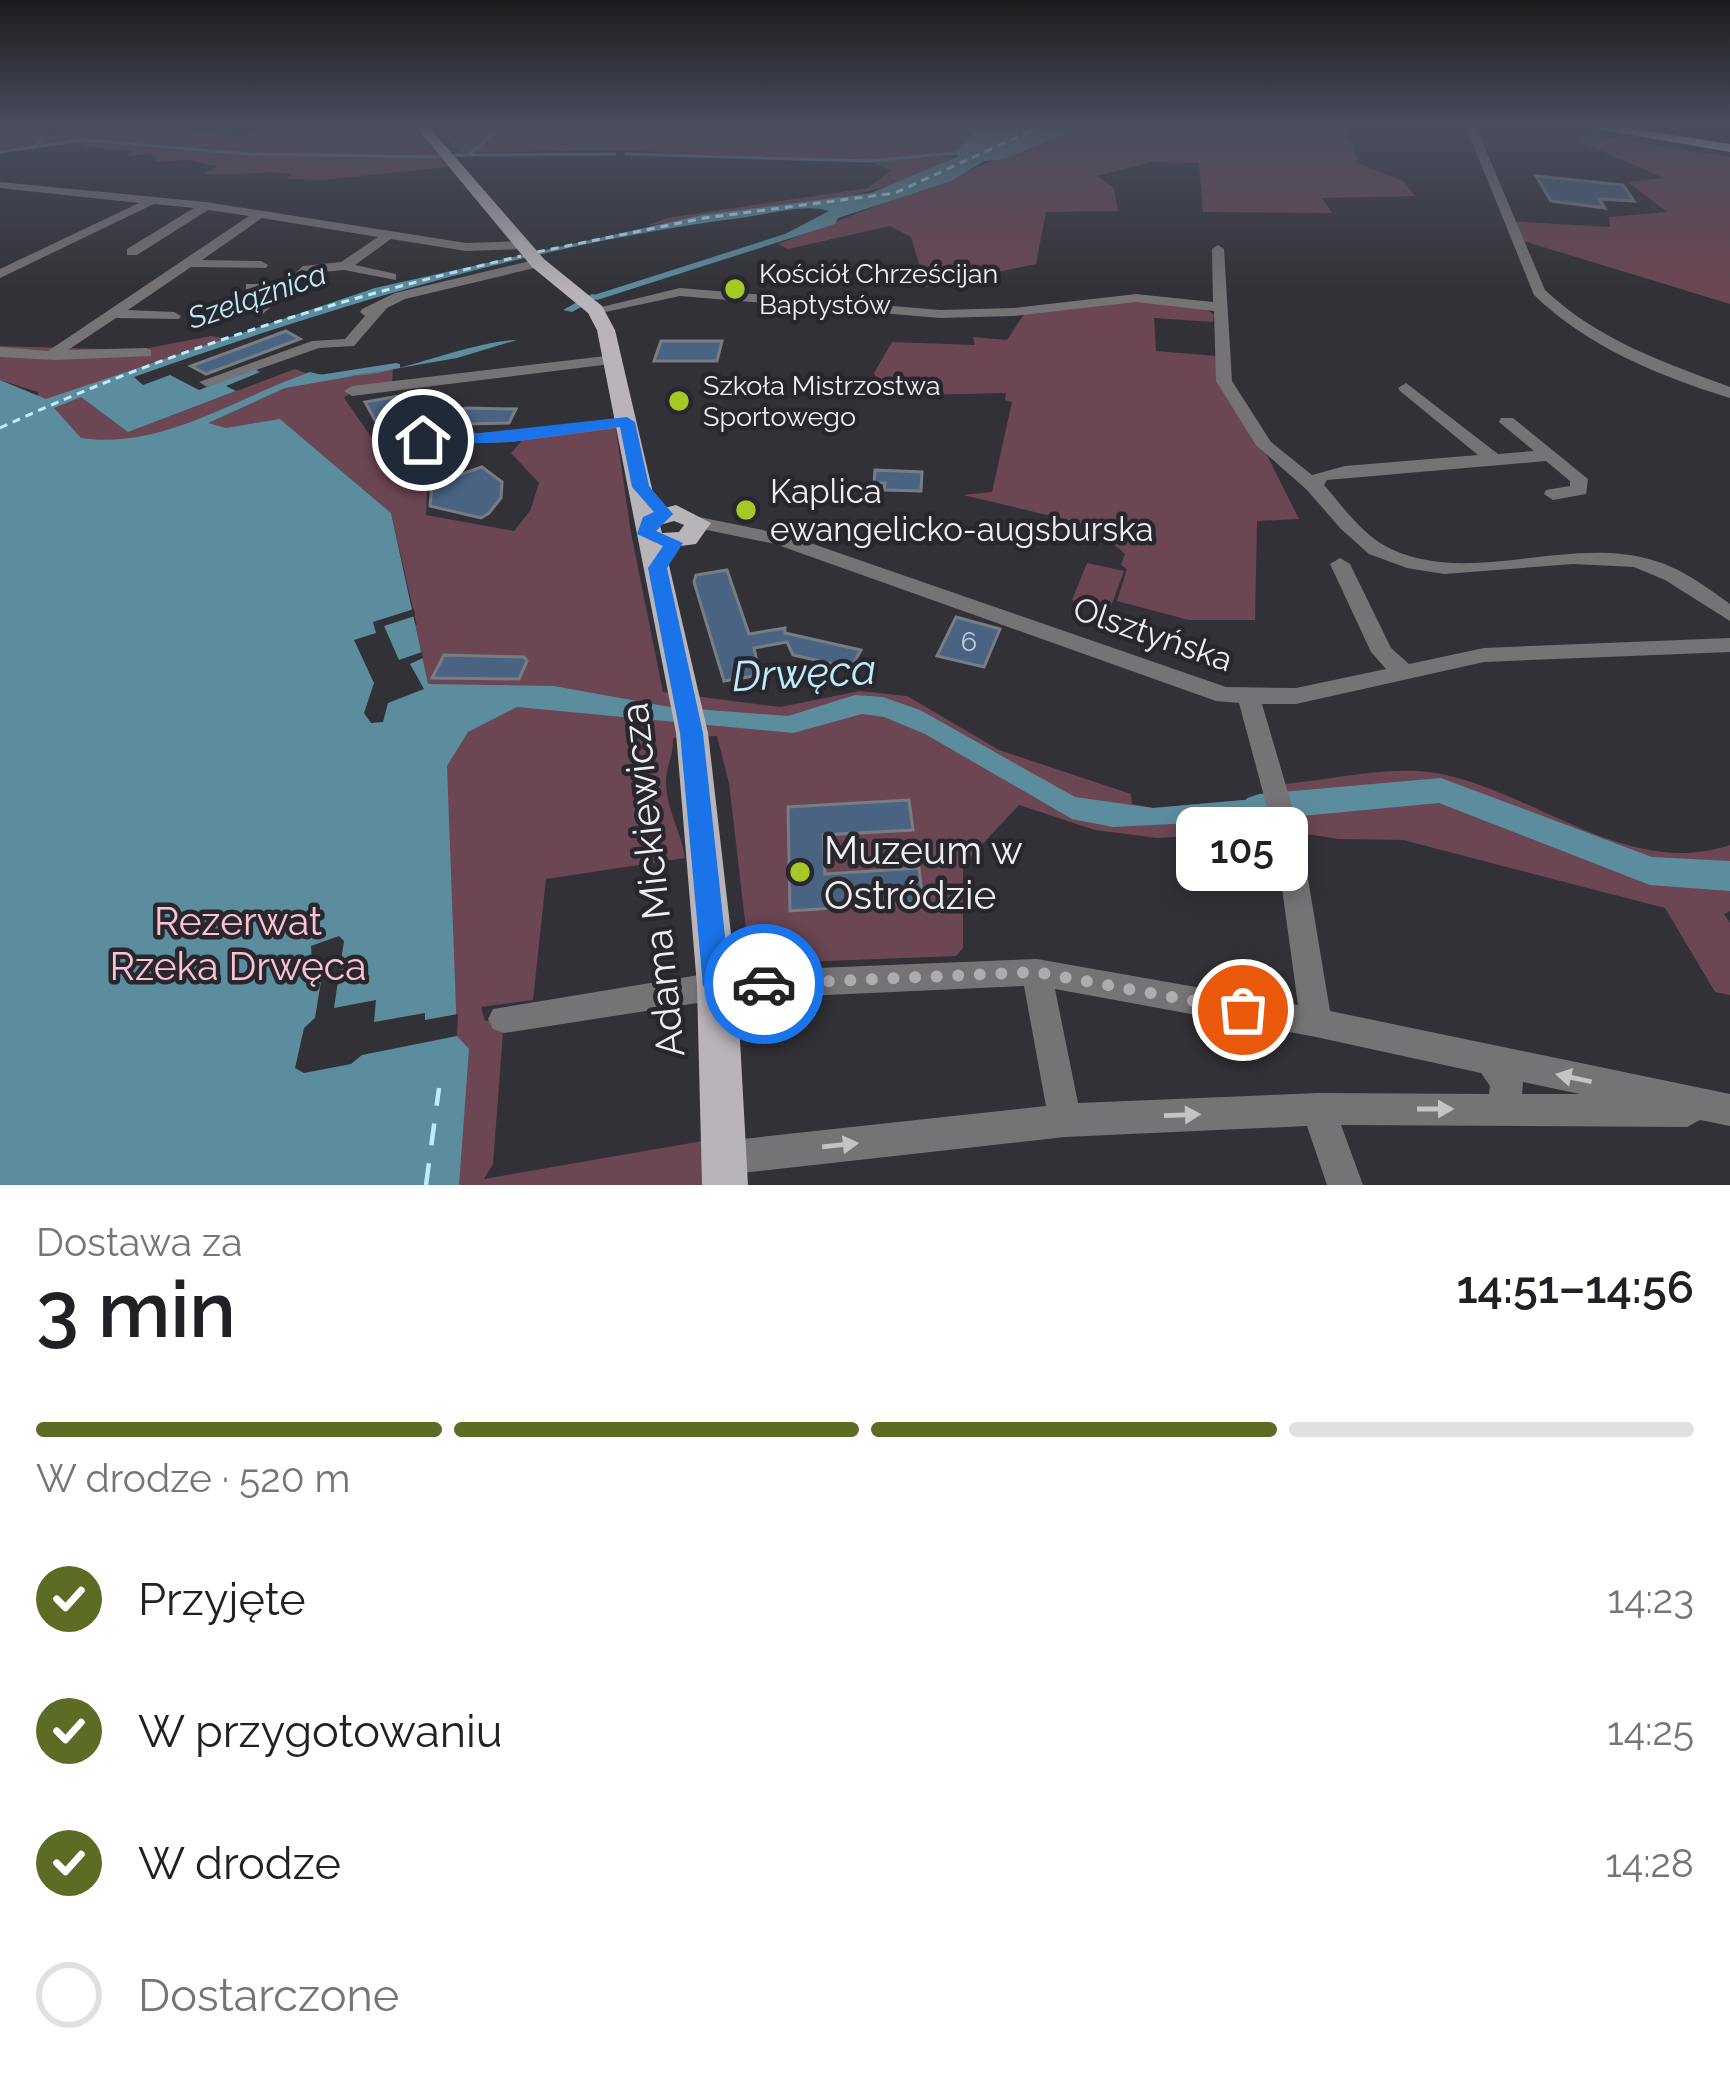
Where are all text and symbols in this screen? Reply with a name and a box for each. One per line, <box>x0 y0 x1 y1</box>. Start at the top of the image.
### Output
water label: Szelążnica <box>182 256 331 336</box>
place label: Kościół Chrześcijan Baptystów <box>759 258 998 320</box>
marker: Kościół Chrześcijan Baptystów <box>722 276 748 302</box>
place label: Szkoła Mistrzostwa Sportowego <box>703 370 940 432</box>
marker: Szkoła Mistrzostwa Sportowego <box>666 388 692 414</box>
pin <box>372 389 474 491</box>
icon: home <box>390 407 456 473</box>
place label: Kaplica ewangelicko-augsburska <box>770 472 1154 549</box>
marker: Kaplica ewangelicko-augsburska <box>733 497 759 523</box>
street label: Olsztyńska <box>1068 589 1238 679</box>
house number: 6 <box>961 626 977 657</box>
water label: Drwęca <box>731 645 877 701</box>
street label: Adama Mickiewicza <box>611 701 693 1059</box>
callout: 105 <box>1177 806 1309 890</box>
text: 105 <box>1210 826 1274 872</box>
place label: Muzeum w Ostródzie <box>824 827 1023 918</box>
marker: Muzeum w Ostródzie <box>787 859 813 885</box>
park label: Rezerwat Rzeka Drwęca <box>109 898 367 989</box>
courier <box>704 924 824 1044</box>
icon: car <box>731 951 797 1017</box>
pin <box>1192 959 1294 1061</box>
icon: bag <box>1210 977 1276 1043</box>
one-way arrow <box>1555 1067 1593 1086</box>
one-way arrow <box>1417 1099 1455 1119</box>
one-way arrow <box>1164 1105 1202 1124</box>
one-way arrow <box>822 1135 859 1154</box>
text: Dostawa za <box>36 1219 242 1265</box>
text: 14:51–14:56 <box>1456 1261 1694 1314</box>
text: 3 min <box>36 1264 236 1355</box>
text: W drodze · 520 m <box>36 1455 350 1501</box>
icon: check <box>36 1566 102 1632</box>
text: Przyjęte <box>138 1573 306 1626</box>
text: 14:23 <box>1608 1576 1694 1622</box>
icon: check <box>36 1698 102 1764</box>
text: W przygotowaniu <box>138 1705 502 1758</box>
text: 14:25 <box>1607 1708 1694 1754</box>
icon: check <box>36 1830 102 1896</box>
text: W drodze <box>138 1837 341 1890</box>
text: 14:28 <box>1605 1840 1694 1886</box>
text: Dostarczone <box>138 1969 399 2022</box>

